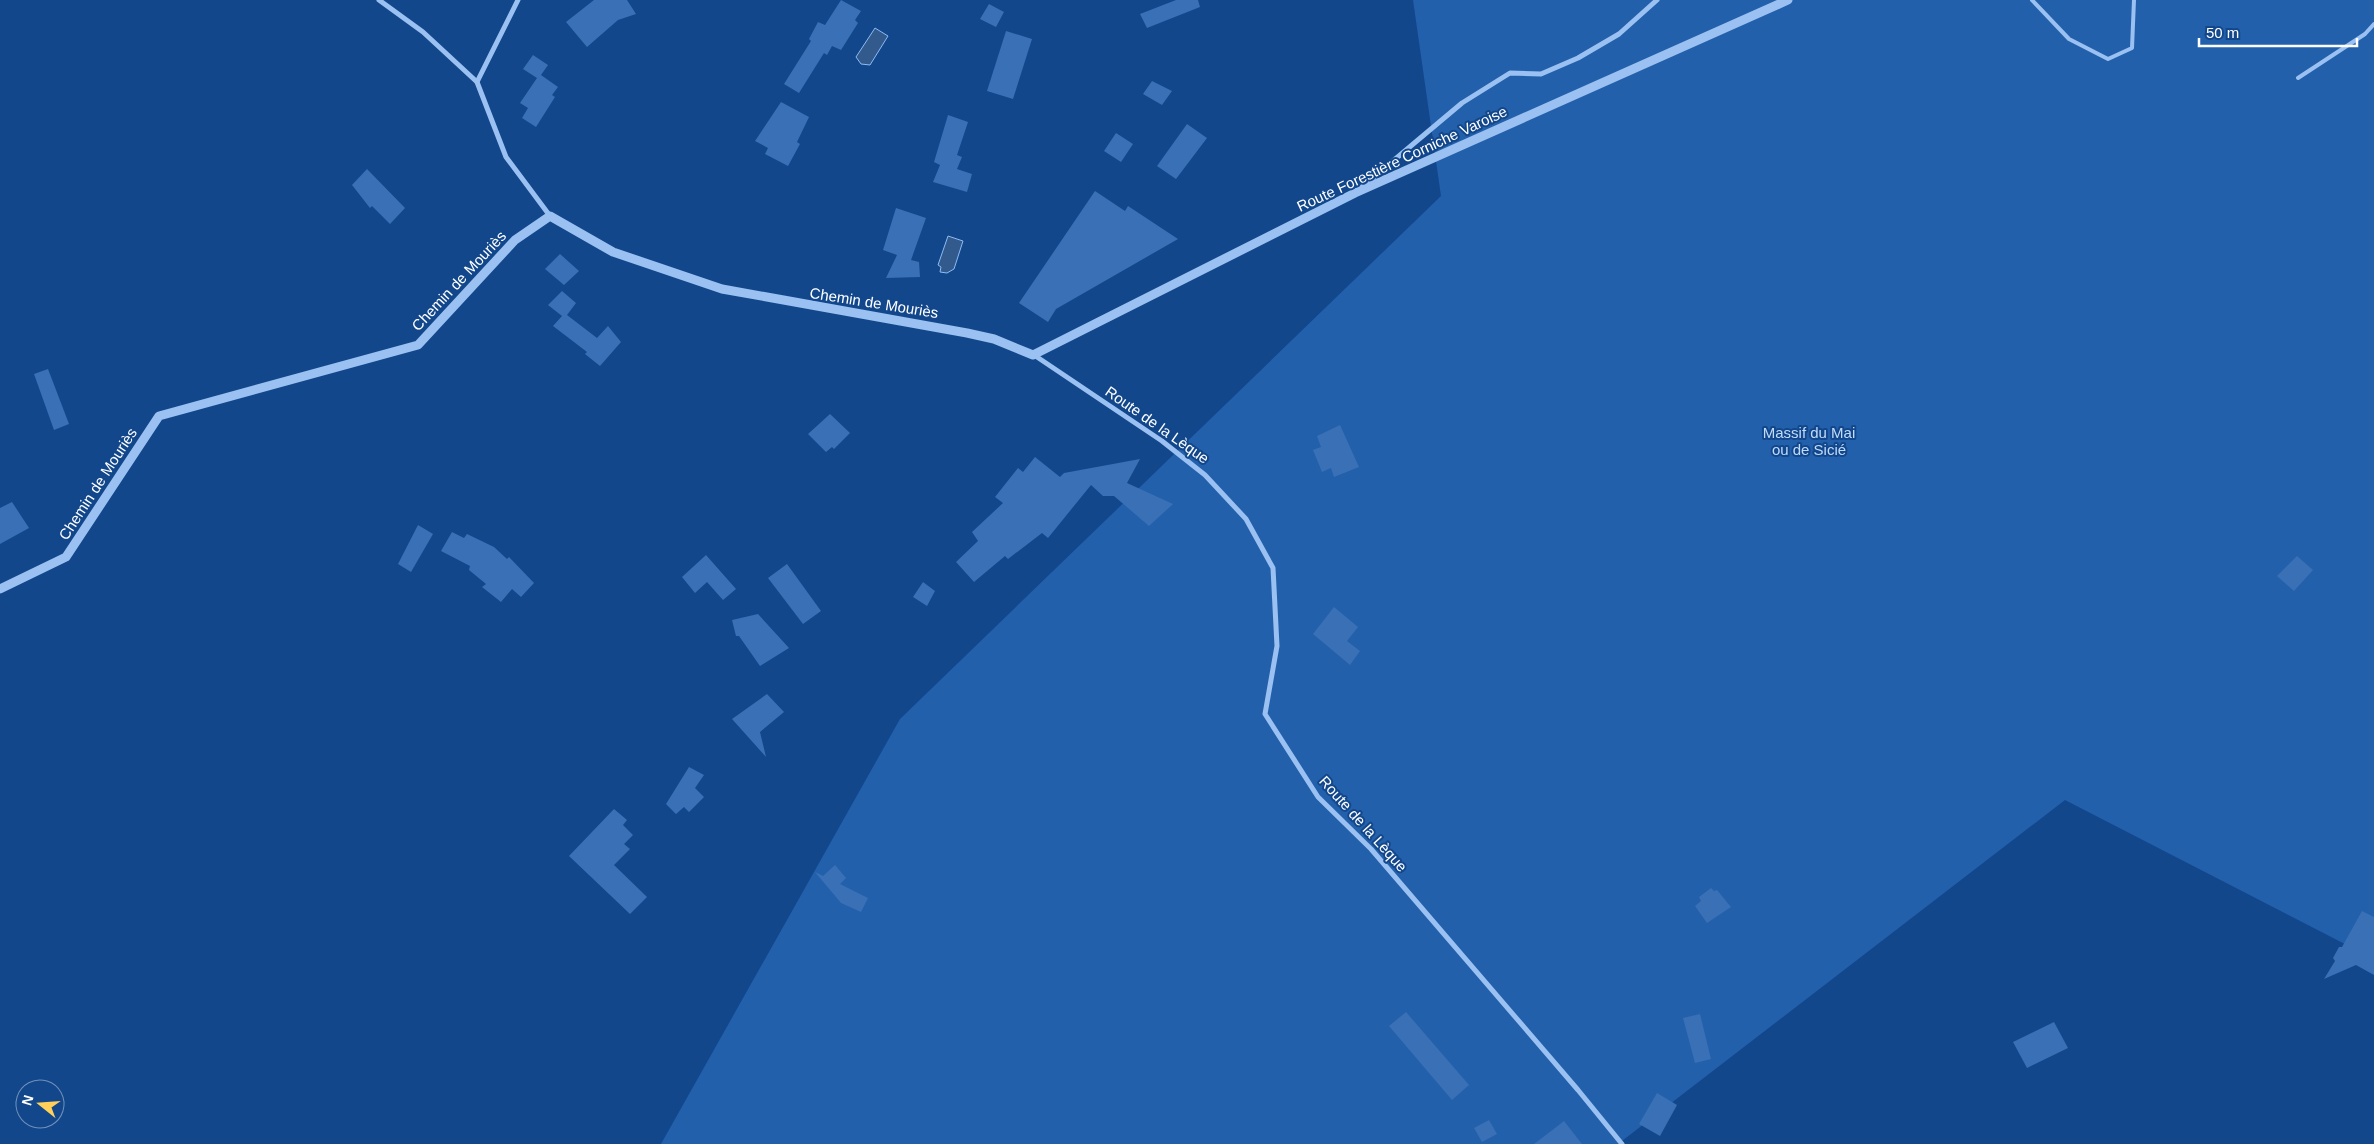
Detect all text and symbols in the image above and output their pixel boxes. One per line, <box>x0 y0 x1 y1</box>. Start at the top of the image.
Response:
scale bar <box>2199 15 2356 47</box>
text: 50 m <box>2206 24 2239 41</box>
street label: Route Forestière Corniche Varoise <box>1294 102 1510 215</box>
street label: Chemin de Mouriès <box>408 227 509 334</box>
street label: Chemin de Mouriès <box>809 284 940 321</box>
street label: Route de la Lèque <box>1102 382 1212 467</box>
park label: Massif du Mai ou de Sicié <box>1763 424 1855 458</box>
street label: Chemin de Mouriès <box>55 425 140 543</box>
street label: Route de la Lèque <box>1316 772 1411 875</box>
north arrow <box>15 1079 65 1129</box>
text: N <box>18 1093 37 1107</box>

